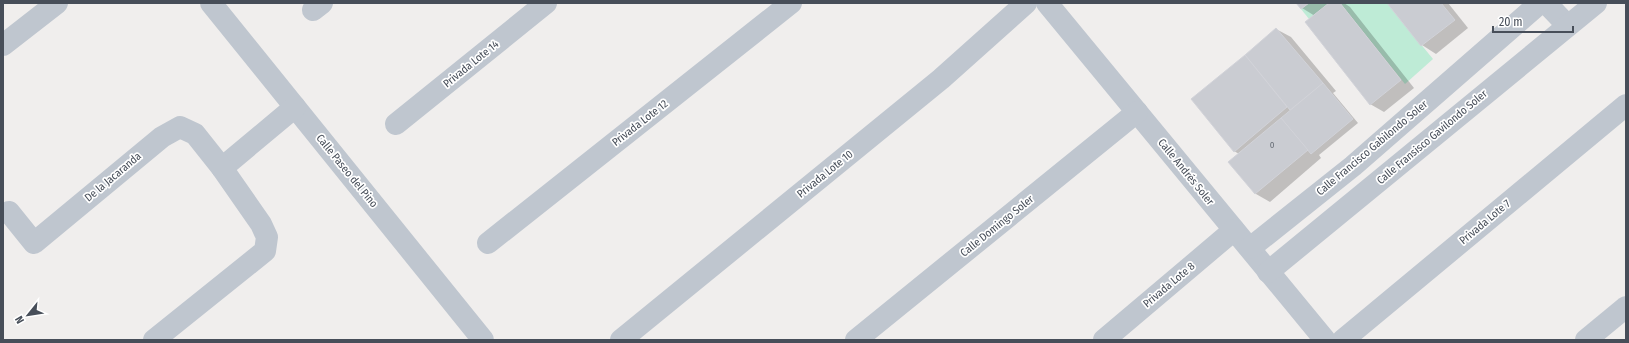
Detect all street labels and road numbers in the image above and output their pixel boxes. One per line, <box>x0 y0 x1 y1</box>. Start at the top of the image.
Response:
street label: Privada Lote 14 <box>441 37 502 90</box>
street label: Calle Fransisco Gavilondo Soler <box>1374 87 1490 187</box>
street label: Privada Lote 12 <box>610 97 671 149</box>
street label: Calle Francisco Gabilondo Soler <box>1314 98 1430 198</box>
street label: Calle Paseo del Pino <box>313 132 381 210</box>
street label: Calle Andrés Soler <box>1155 136 1217 208</box>
street label: Privada Lote 10 <box>794 147 856 200</box>
street label: De la Jacaranda <box>82 150 144 204</box>
street label: Calle Domingo Soler <box>958 192 1036 260</box>
street label: Privada Lote 7 <box>1457 197 1514 247</box>
street label: Privada Lote 8 <box>1140 259 1198 310</box>

